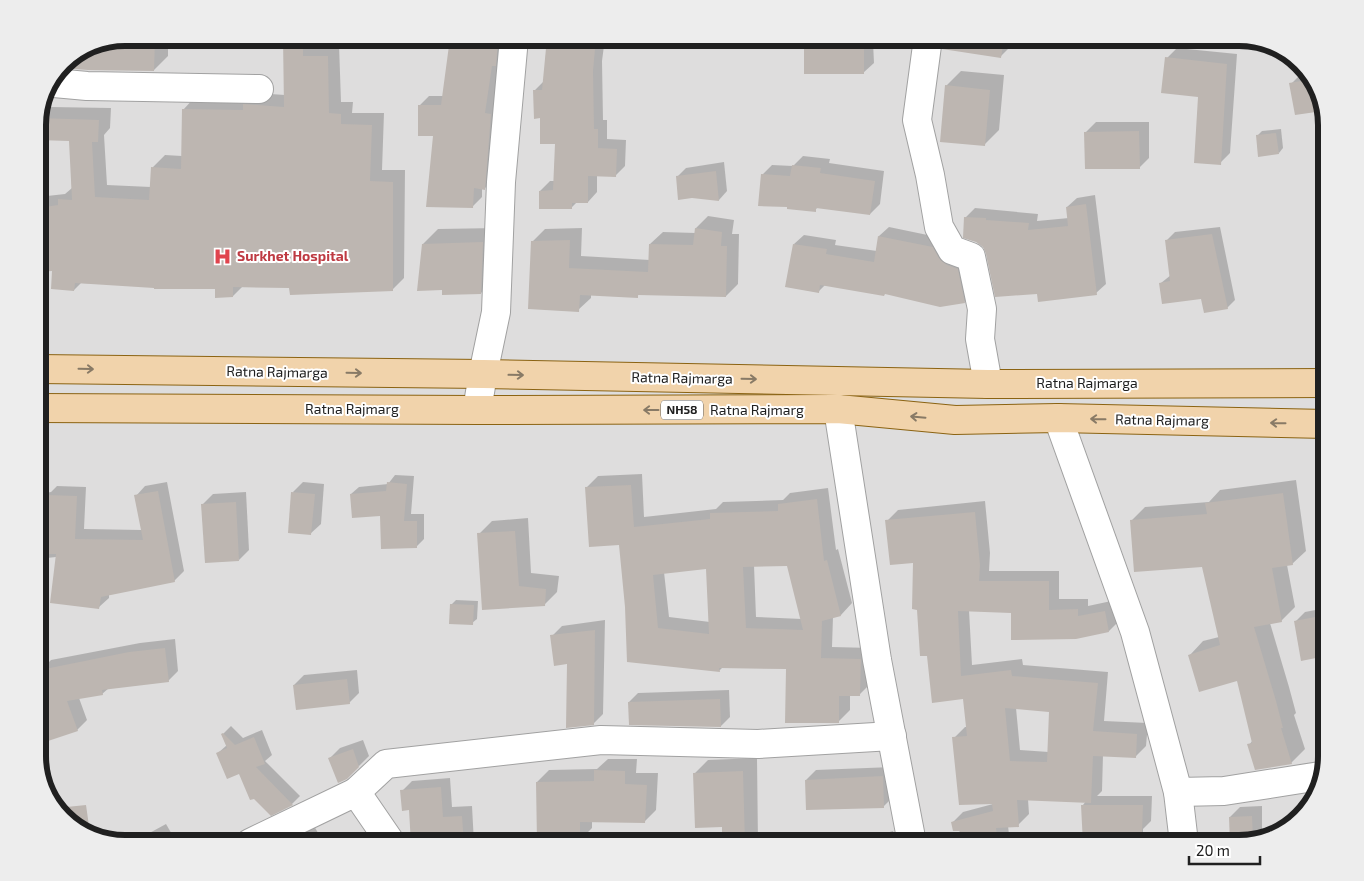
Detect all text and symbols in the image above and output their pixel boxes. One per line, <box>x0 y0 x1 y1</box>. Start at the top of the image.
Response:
hospital icon: Surkhet Hospital <box>213 246 233 266</box>
place label: Surkhet Hospital <box>237 247 349 264</box>
street label: Ratna Rajmarga <box>226 362 328 381</box>
one-way arrow <box>78 364 94 374</box>
one-way arrow <box>346 368 362 377</box>
street label: Ratna Rajmarga <box>631 368 733 387</box>
one-way arrow <box>508 370 524 380</box>
one-way arrow <box>740 374 757 384</box>
street label: Ratna Rajmarga <box>1036 374 1138 391</box>
street label: Ratna Rajmarg <box>305 400 399 417</box>
road number: NH58 <box>661 400 703 420</box>
street label: Ratna Rajmarg <box>710 401 804 418</box>
one-way arrow <box>643 405 660 415</box>
street label: Ratna Rajmarg <box>1115 410 1209 429</box>
one-way arrow <box>910 412 926 422</box>
one-way arrow <box>1090 414 1106 424</box>
one-way arrow <box>1270 418 1286 427</box>
scale bar <box>1189 834 1260 866</box>
text: 20 m <box>1196 841 1230 859</box>

